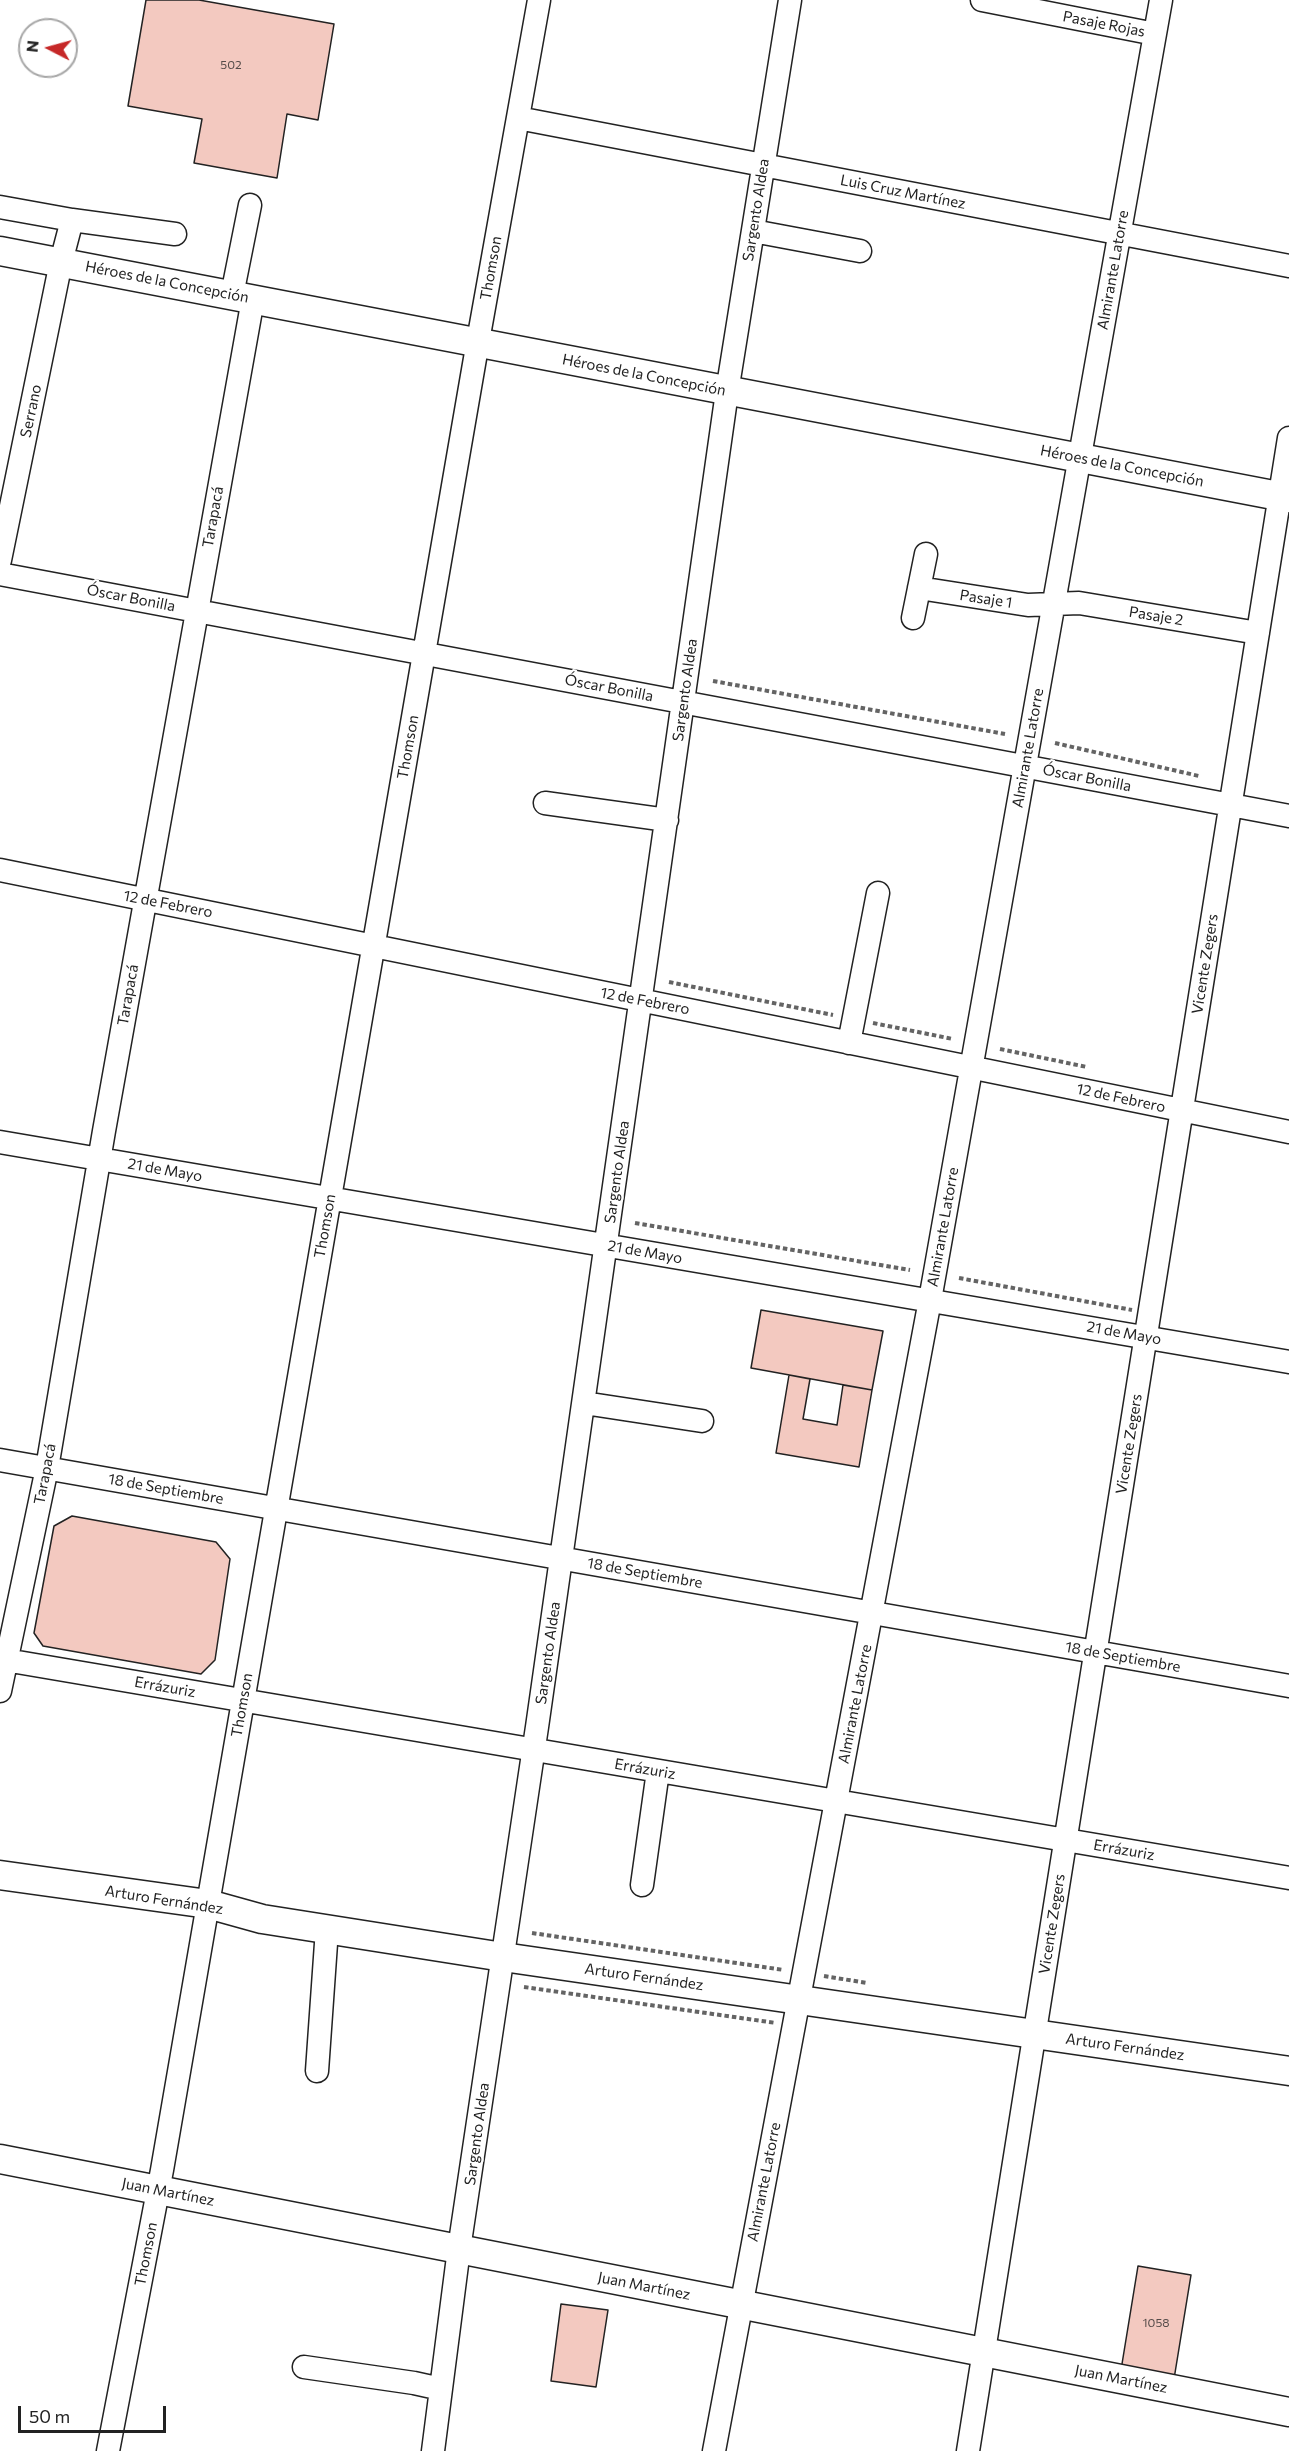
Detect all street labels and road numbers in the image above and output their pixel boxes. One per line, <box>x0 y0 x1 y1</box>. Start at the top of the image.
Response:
street label: Pasaje Rojas <box>1061 7 1147 41</box>
street label: Sargento Aldea <box>739 157 773 263</box>
street label: Luis Cruz Martínez <box>839 171 967 213</box>
street label: Almirante Latorre <box>1094 209 1132 331</box>
street label: Thomson <box>477 235 505 301</box>
street label: Héroes de la Concepción <box>84 257 250 307</box>
street label: Héroes de la Concepción <box>561 350 727 400</box>
street label: Serrano <box>17 383 45 439</box>
street label: Héroes de la Concepción <box>1039 441 1205 491</box>
street label: Tarapacá <box>199 485 227 549</box>
street label: Óscar Bonilla <box>85 581 177 615</box>
street label: Pasaje 1 <box>958 586 1014 612</box>
street label: Pasaje 2 <box>1128 603 1184 629</box>
street label: Sargento Aldea <box>669 637 701 743</box>
street label: Óscar Bonilla <box>563 671 655 705</box>
street label: Almirante Latorre <box>1009 687 1047 809</box>
street label: Thomson <box>394 714 422 780</box>
street label: Óscar Bonilla <box>1041 761 1133 795</box>
street label: 12 de Febrero <box>122 887 214 921</box>
street label: Vicente Zegers <box>1188 913 1222 1015</box>
street label: Tarapacá <box>114 963 142 1027</box>
street label: 12 de Febrero <box>599 984 691 1018</box>
street label: 12 de Febrero <box>1075 1080 1167 1116</box>
street label: Sargento Aldea <box>601 1119 633 1225</box>
street label: 21 de Mayo <box>126 1155 204 1185</box>
street label: Almirante Latorre <box>924 1166 962 1288</box>
street label: Thomson <box>311 1193 339 1259</box>
street label: 21 de Mayo <box>606 1237 684 1267</box>
street label: 21 de Mayo <box>1085 1318 1163 1348</box>
street label: Vicente Zegers <box>1112 1393 1146 1495</box>
street label: Tarapacá <box>30 1442 60 1506</box>
street label: 18 de Septiembre <box>107 1470 225 1508</box>
street label: 18 de Septiembre <box>586 1554 704 1592</box>
street label: Sargento Aldea <box>532 1600 564 1706</box>
street label: 18 de Septiembre <box>1064 1638 1182 1676</box>
street label: Almirante Latorre <box>835 1643 875 1765</box>
street label: Thomson <box>228 1672 256 1738</box>
street label: Errázuriz <box>133 1673 197 1701</box>
street label: Errázuriz <box>613 1755 677 1783</box>
street label: Errázuriz <box>1092 1836 1156 1864</box>
street label: Vicente Zegers <box>1035 1873 1069 1975</box>
street label: Arturo Fernández <box>104 1882 224 1918</box>
street label: Arturo Fernández <box>584 1960 704 1994</box>
street label: Arturo Fernández <box>1065 2030 1185 2064</box>
street label: Sargento Aldea <box>461 2081 493 2187</box>
street label: Almirante Latorre <box>744 2121 784 2243</box>
street label: Juan Martínez <box>120 2174 216 2210</box>
street label: Thomson <box>131 2221 161 2287</box>
street label: Juan Martínez <box>596 2268 692 2304</box>
street label: Juan Martínez <box>1073 2361 1169 2397</box>

